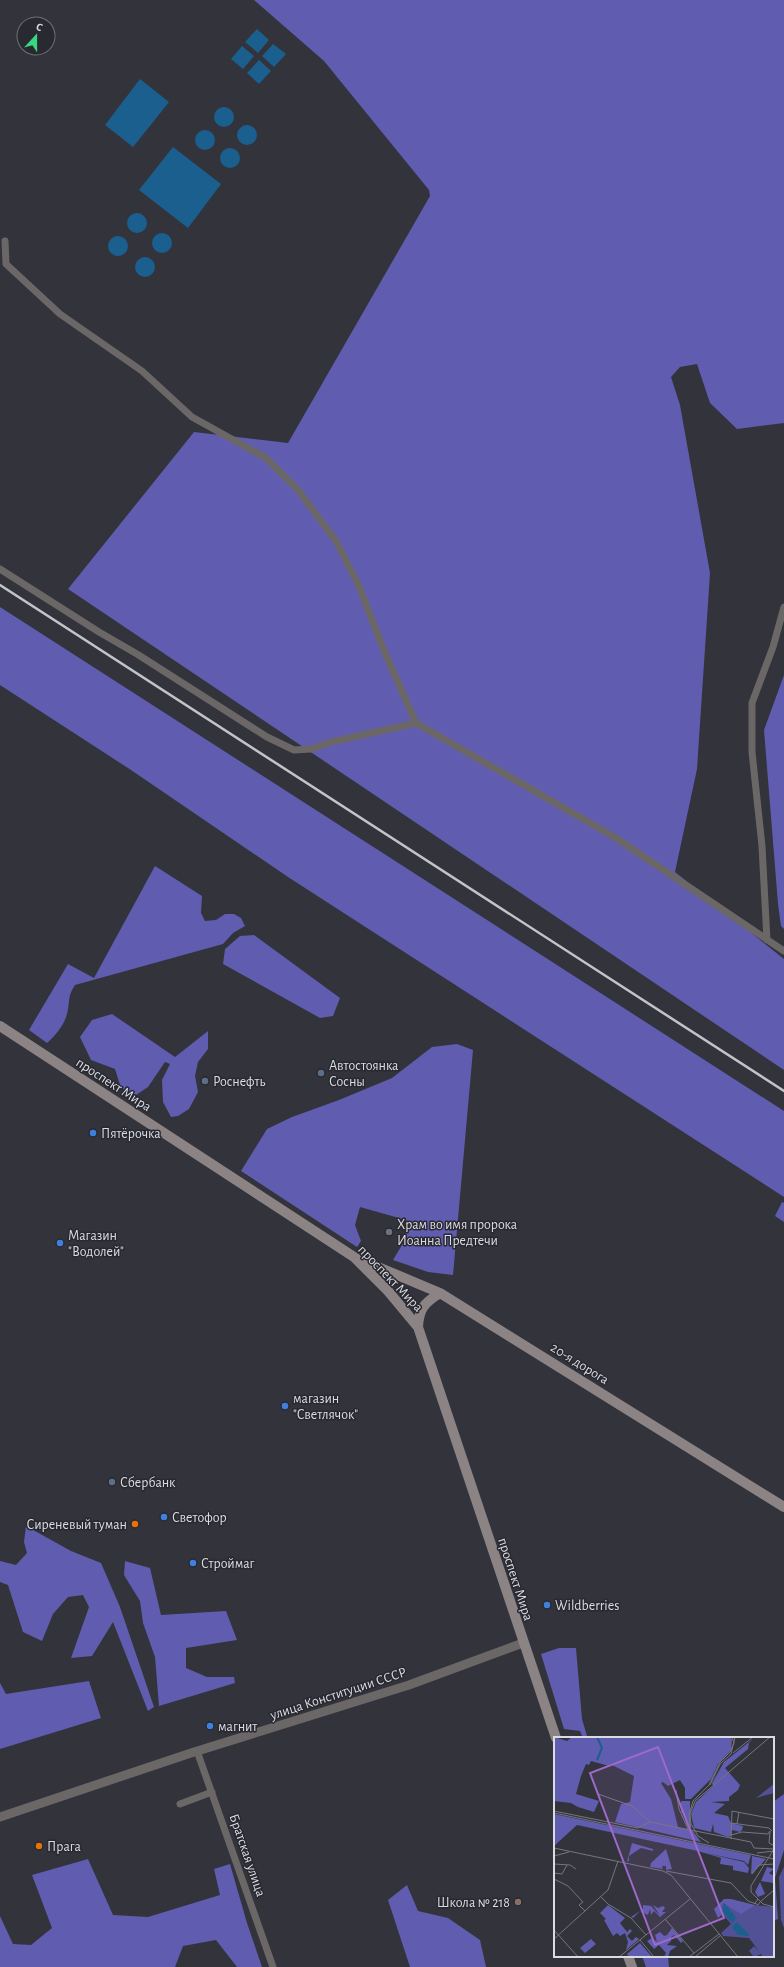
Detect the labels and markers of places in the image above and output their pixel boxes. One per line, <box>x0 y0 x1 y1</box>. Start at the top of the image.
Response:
place label: Автостоянка Сосны <box>329 1059 399 1089</box>
marker: Автостоянка Сосны <box>316 1068 326 1078</box>
place label: Роснефть <box>213 1075 265 1089</box>
marker: Роснефть <box>200 1076 210 1086</box>
place label: Пятёрочка <box>101 1127 161 1141</box>
marker: Пятёрочка <box>88 1128 98 1138</box>
place label: Храм во имя пророка Иоанна Предтечи <box>397 1218 518 1248</box>
marker: Храм во имя пророка Иоанна Предтечи <box>384 1227 394 1237</box>
place label: Магазин "Водолей" <box>68 1229 124 1259</box>
marker: Магазин "Водолей" <box>55 1238 65 1248</box>
place label: магазин "Светлячок" <box>293 1392 358 1422</box>
marker: магазин "Светлячок" <box>280 1401 290 1411</box>
place label: Сбербанк <box>120 1476 176 1490</box>
marker: Сбербанк <box>107 1477 117 1487</box>
place label: Светофор <box>172 1511 227 1525</box>
marker: Светофор <box>159 1512 169 1522</box>
place label: Сиреневый туман <box>27 1518 127 1532</box>
marker: Сиреневый туман <box>130 1519 140 1529</box>
place label: Строймаг <box>201 1557 255 1571</box>
marker: Строймаг <box>188 1558 198 1568</box>
place label: Wildberries <box>555 1599 619 1613</box>
marker: Wildberries <box>542 1600 552 1610</box>
place label: магнит <box>218 1720 258 1734</box>
marker: магнит <box>205 1721 215 1731</box>
place label: Прага <box>47 1840 81 1854</box>
marker: Прага <box>34 1841 44 1851</box>
place label: Школа № 218 <box>437 1896 510 1910</box>
marker: Школа № 218 <box>513 1897 523 1907</box>

